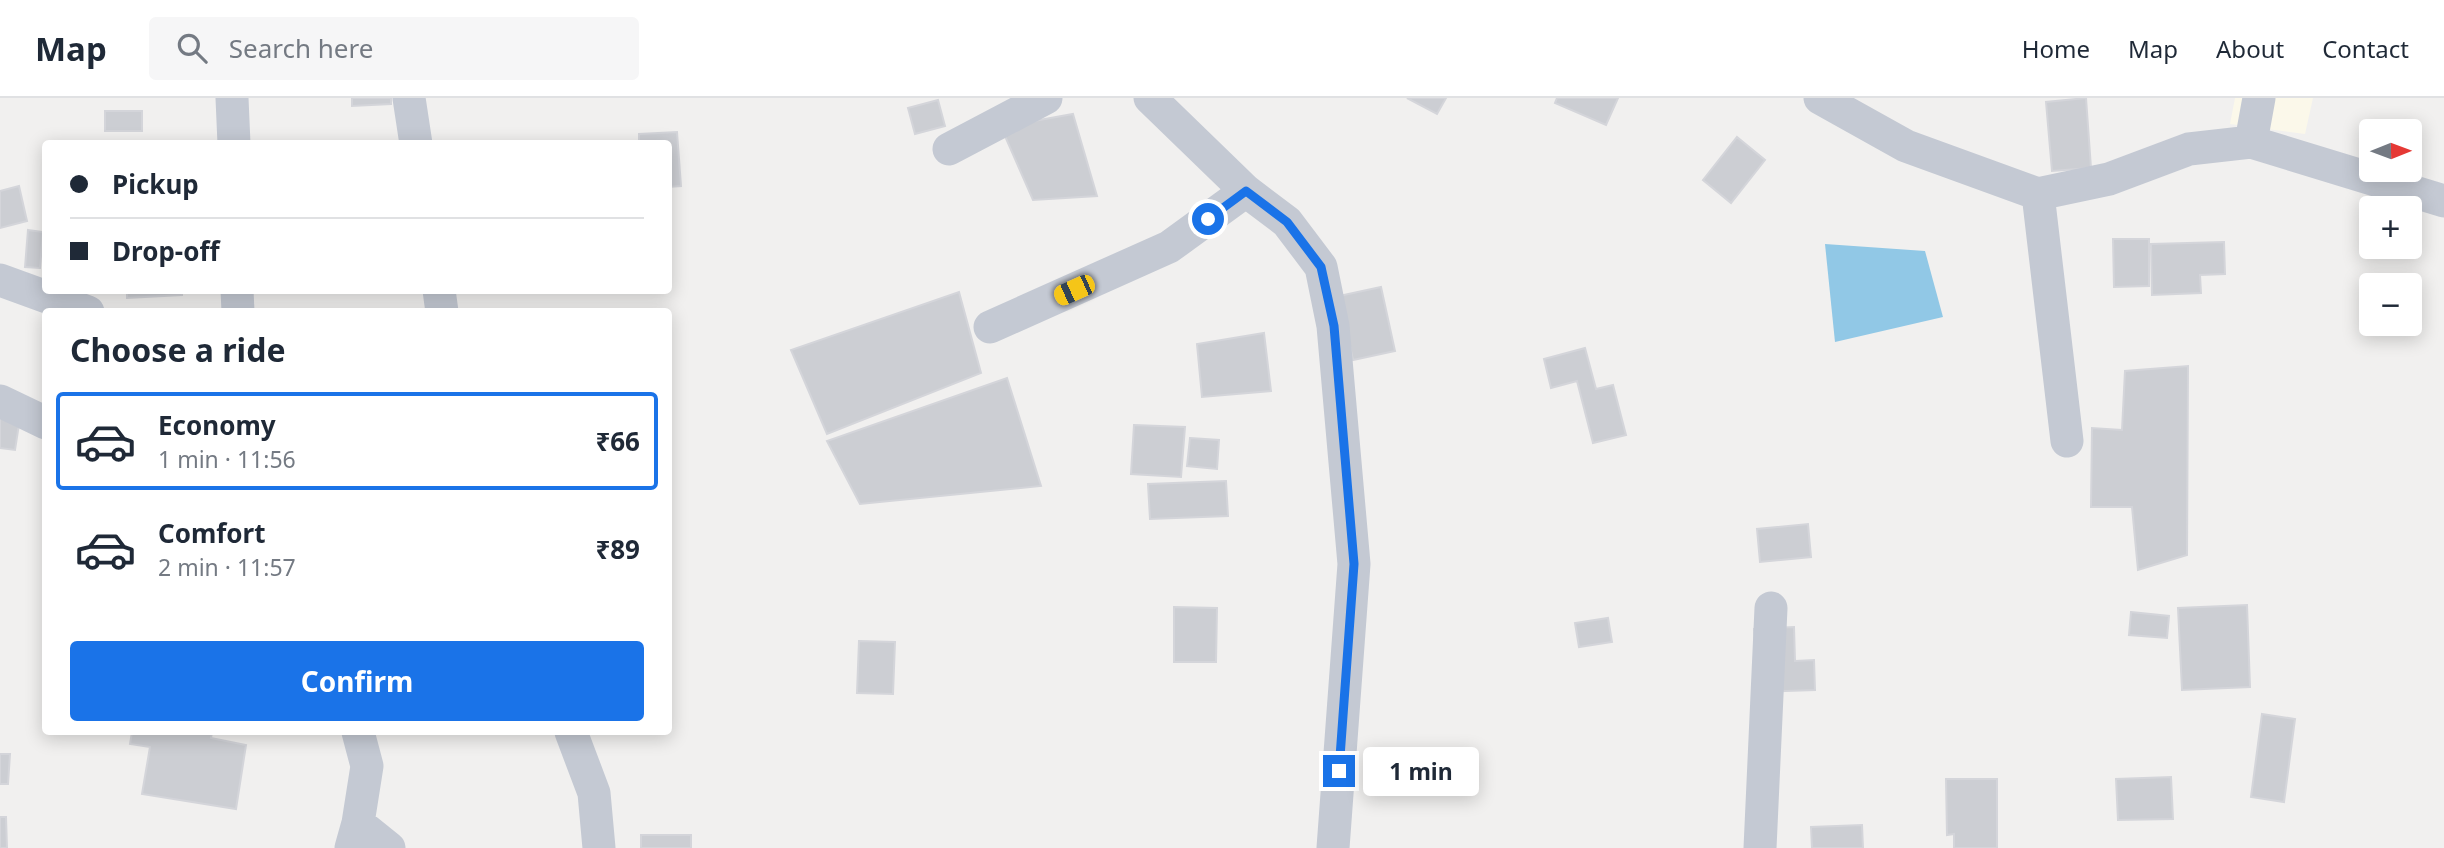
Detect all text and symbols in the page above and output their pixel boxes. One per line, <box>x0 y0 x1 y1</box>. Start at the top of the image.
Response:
search box <box>149 17 639 80</box>
text: Map <box>35 26 107 71</box>
icon: search <box>173 29 211 67</box>
text: Search here <box>229 30 373 66</box>
text: Home <box>2022 32 2090 65</box>
text: Map <box>2128 32 2178 65</box>
text: About <box>2216 32 2284 65</box>
text: Contact <box>2322 32 2409 65</box>
north arrow <box>2359 119 2422 182</box>
map controls <box>2359 119 2422 336</box>
text: Pickup <box>112 166 199 202</box>
button: + <box>2359 196 2422 259</box>
route start <box>1192 203 1224 235</box>
text: Drop-off <box>112 233 219 269</box>
car <box>1051 272 1098 308</box>
button: − <box>2359 273 2422 336</box>
text: Choose a ride <box>70 328 286 371</box>
text: Economy <box>158 407 276 443</box>
icon: car <box>74 410 137 473</box>
text: ₹66 <box>595 423 640 459</box>
text: 1 min · 11:56 <box>158 443 296 475</box>
text: Comfort <box>158 515 266 551</box>
icon: car <box>74 518 137 581</box>
text: ₹89 <box>595 531 640 567</box>
text: 2 min · 11:57 <box>158 551 296 583</box>
button: Confirm <box>70 641 644 721</box>
callout: 1 min <box>1364 746 1479 796</box>
route end <box>1323 755 1355 787</box>
text: 1 min <box>1389 755 1453 787</box>

